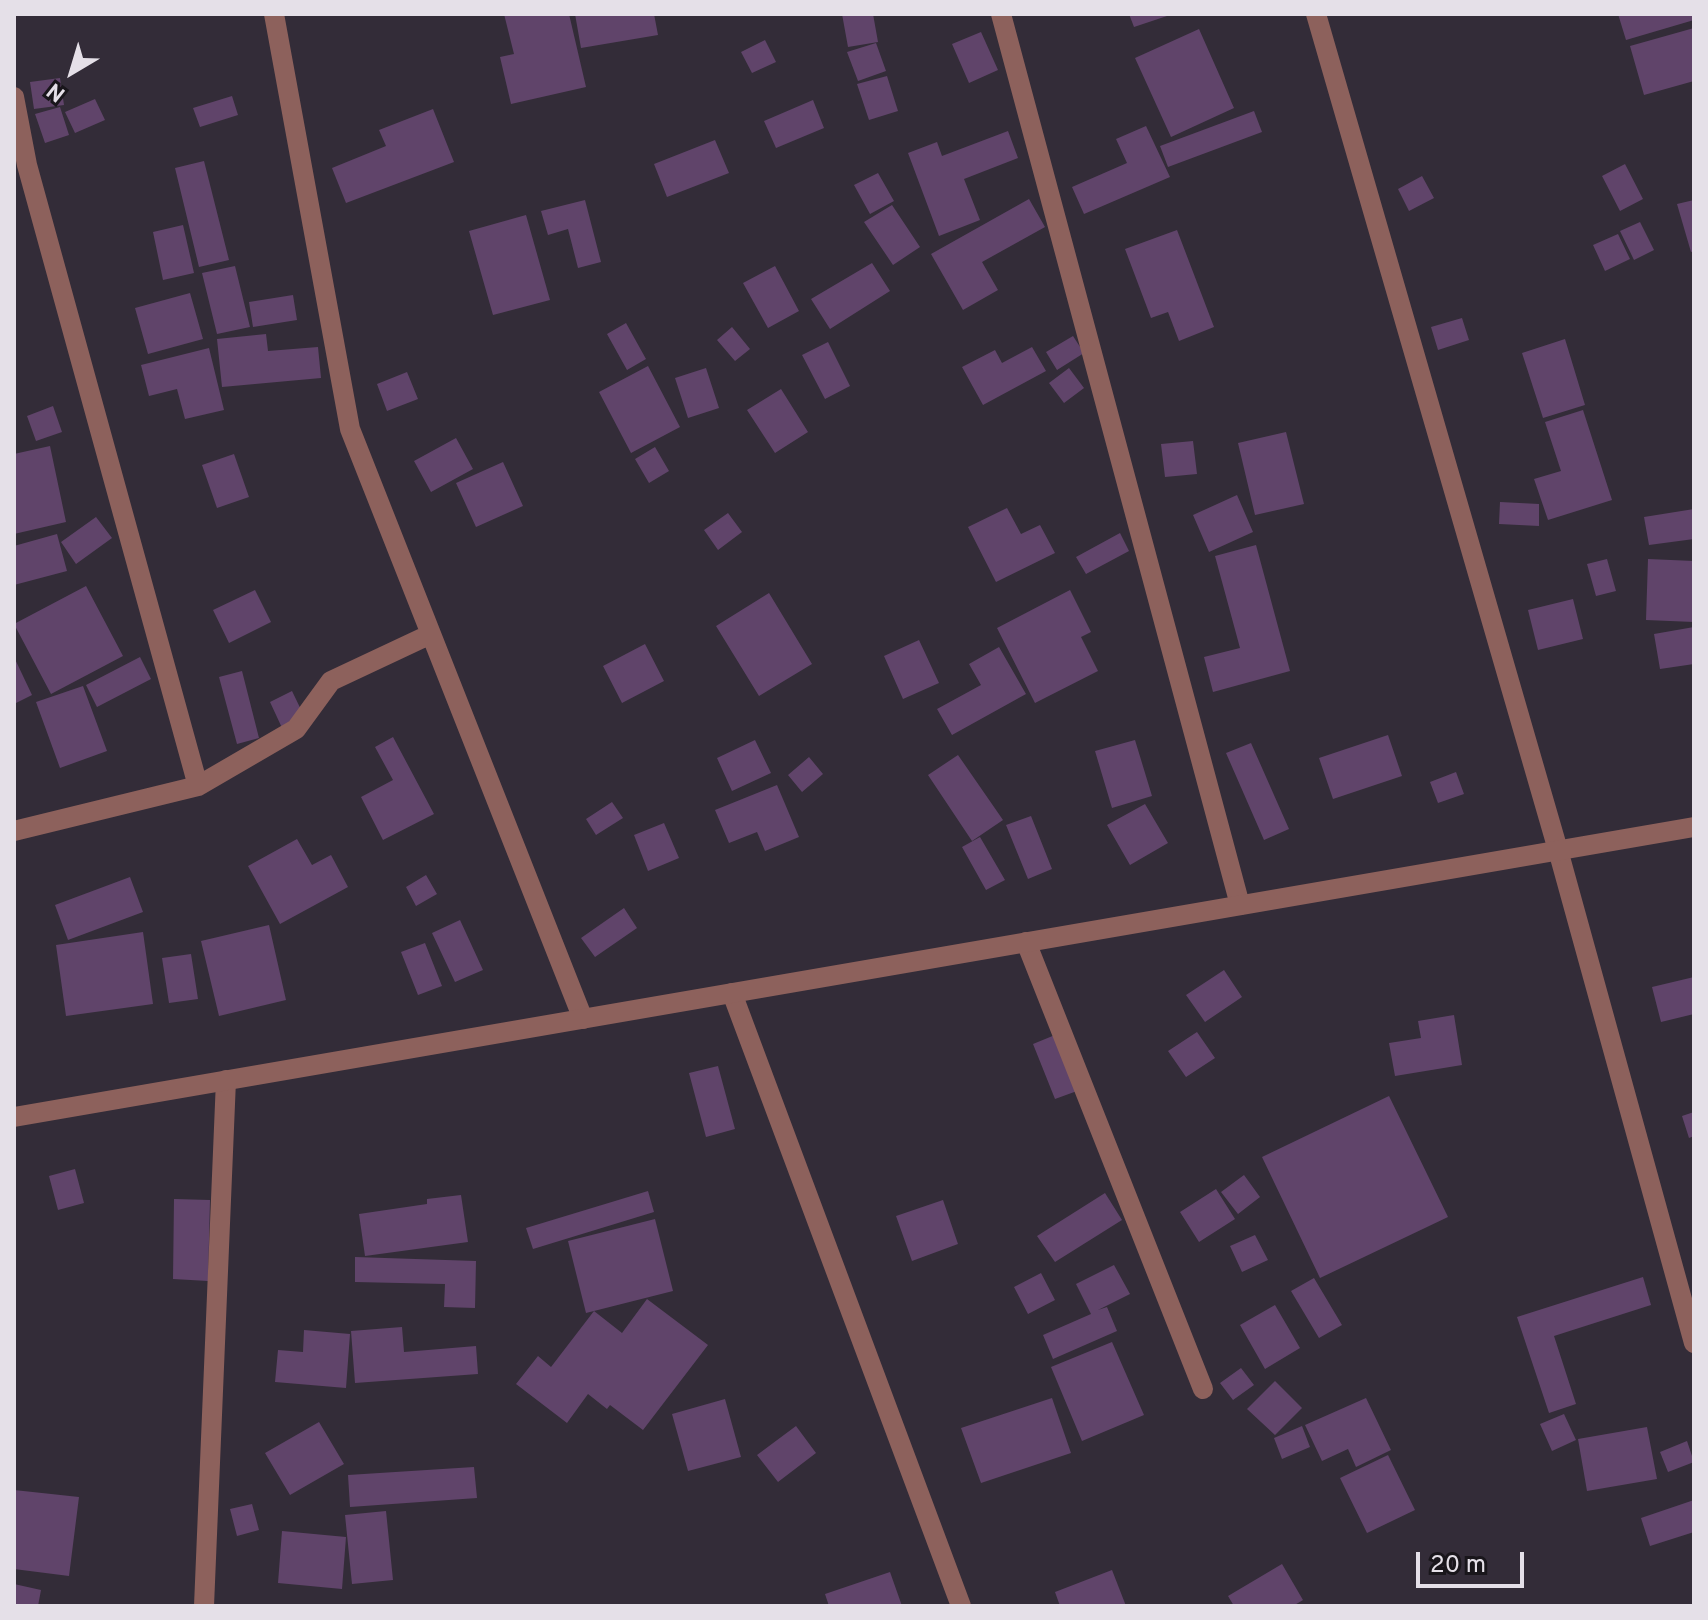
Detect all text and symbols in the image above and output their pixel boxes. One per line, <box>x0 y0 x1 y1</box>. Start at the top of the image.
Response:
north arrow <box>32 32 112 112</box>
text: N <box>42 76 71 107</box>
scale bar <box>1420 1536 1528 1586</box>
text: 20 m <box>1430 1551 1486 1581</box>

